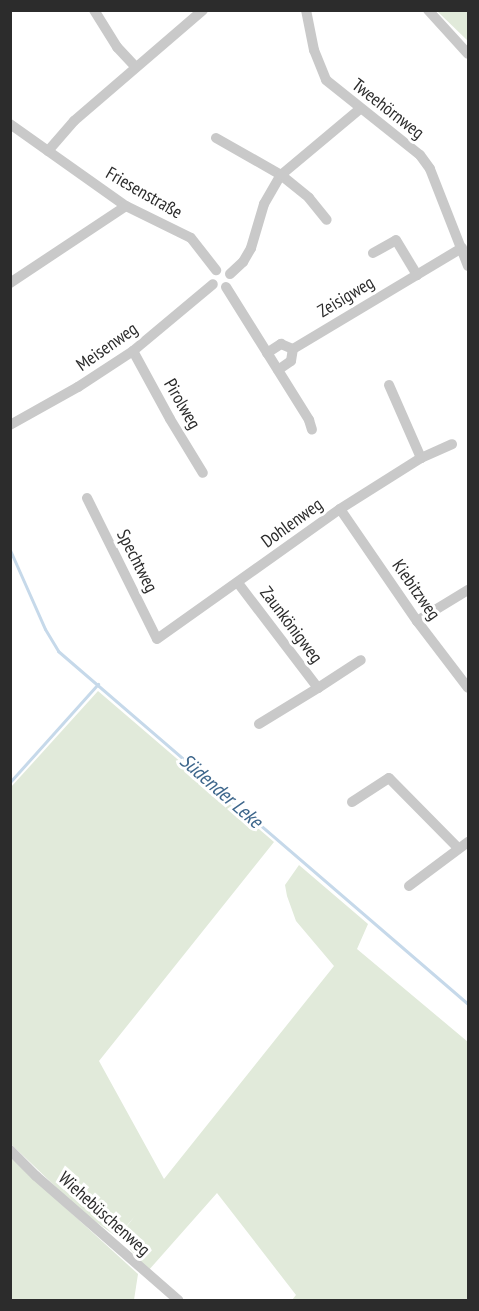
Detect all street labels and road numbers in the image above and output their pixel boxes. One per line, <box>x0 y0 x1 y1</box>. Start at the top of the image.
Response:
street label: Tweehörnweg <box>348 74 428 144</box>
street label: Friesenstraße <box>102 163 186 223</box>
street label: Zeisigweg <box>314 272 378 322</box>
street label: Meisenweg <box>72 318 142 376</box>
street label: Pirolweg <box>159 375 205 433</box>
street label: Dohlenweg <box>257 494 327 552</box>
street label: Spechtweg <box>112 526 162 596</box>
street label: Kiebitzweg <box>387 556 445 624</box>
street label: Zaunkönigweg <box>255 582 327 668</box>
street label: Wiehebüschenweg <box>54 1167 154 1261</box>

